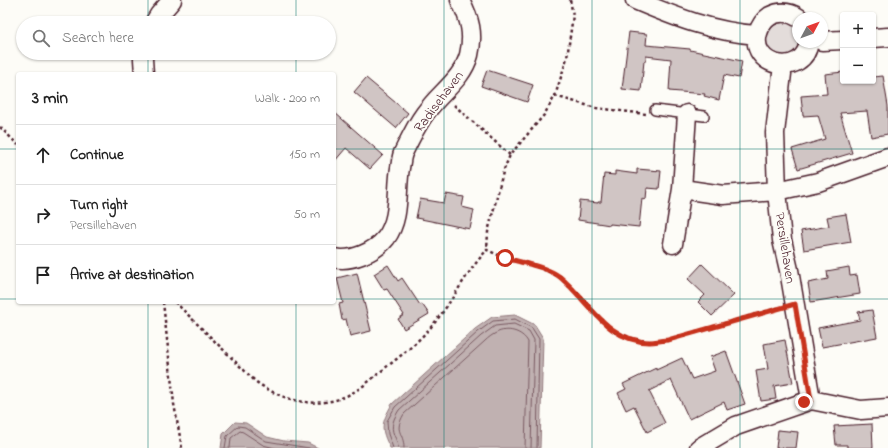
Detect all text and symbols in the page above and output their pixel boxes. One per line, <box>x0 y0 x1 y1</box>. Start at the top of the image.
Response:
north arrow <box>792 12 828 48</box>
map controls <box>840 12 876 84</box>
button: + <box>840 12 876 48</box>
search box <box>16 16 336 60</box>
icon: search <box>30 27 52 49</box>
text: Search here <box>62 27 134 49</box>
button: − <box>840 48 876 84</box>
street label: Radisehaven <box>409 67 469 137</box>
text: 3 min <box>32 86 68 111</box>
text: Walk · 200 m <box>255 89 320 108</box>
icon: ahead <box>32 144 54 166</box>
text: Continue <box>70 144 124 166</box>
text: 150 m <box>289 145 320 164</box>
text: Turn right <box>70 194 128 216</box>
icon: right <box>32 204 54 226</box>
text: 50 m <box>294 205 320 224</box>
street label: Persillehaven <box>769 211 801 285</box>
text: Persillehaven <box>70 216 137 235</box>
route start <box>496 249 514 267</box>
icon: arrive <box>32 264 54 286</box>
text: Arrive at destination <box>70 264 194 286</box>
route end <box>795 393 813 411</box>

